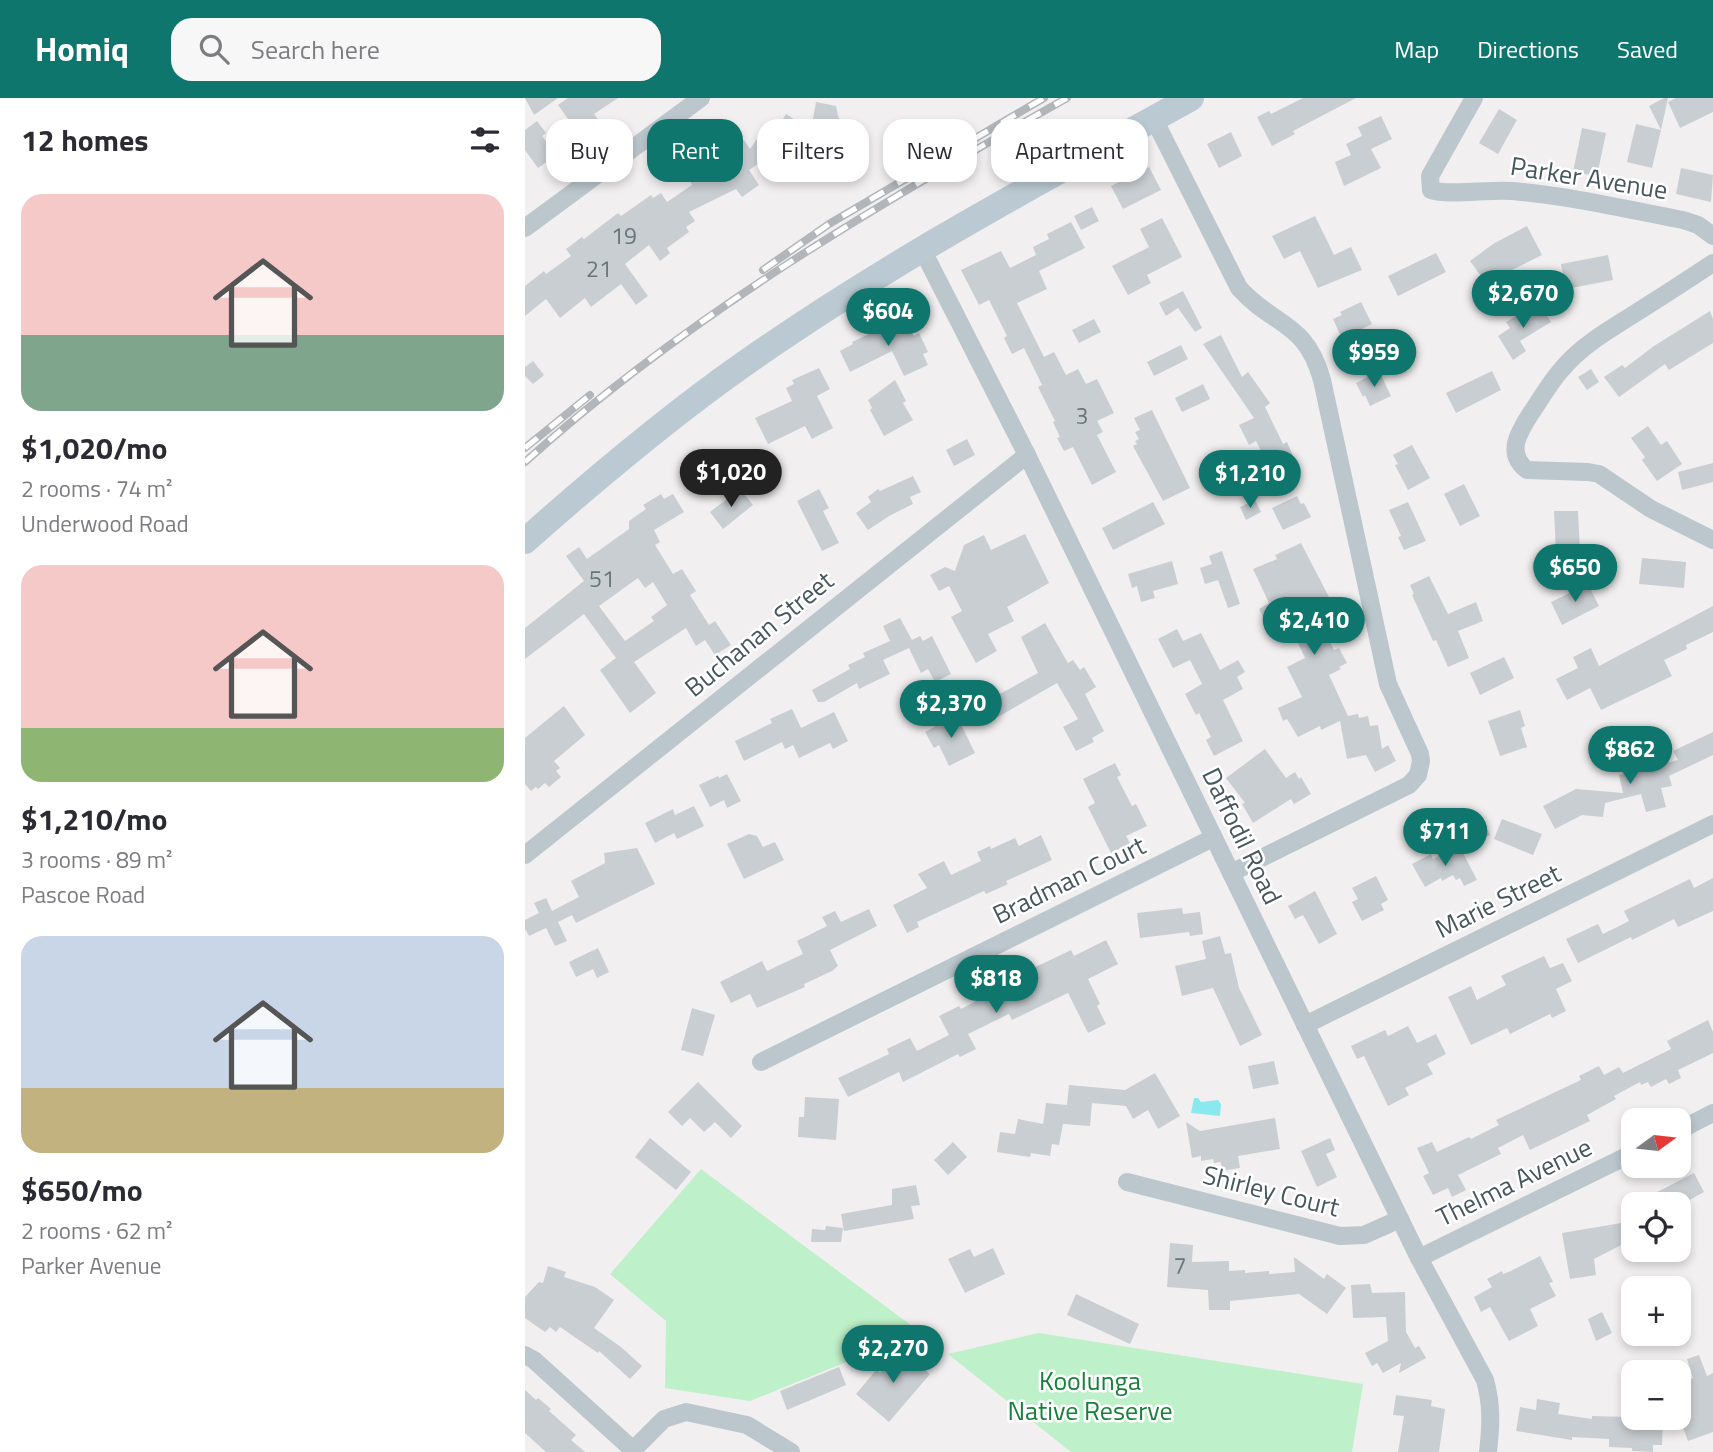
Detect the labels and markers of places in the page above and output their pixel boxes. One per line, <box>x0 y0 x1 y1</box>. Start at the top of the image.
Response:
pin: $2,670 <box>1466 271 1580 330</box>
pin: $604 <box>847 288 929 348</box>
pin: $959 <box>1333 330 1415 389</box>
pin: $1,020 <box>674 450 788 509</box>
pin: $1,210 <box>1193 450 1307 510</box>
pin: $650 <box>1534 545 1616 604</box>
pin: $2,410 <box>1257 598 1371 657</box>
pin: $2,370 <box>894 680 1008 740</box>
pin: $862 <box>1589 726 1671 786</box>
pin: $711 <box>1404 808 1486 868</box>
pin: $818 <box>955 956 1037 1015</box>
pin: $2,270 <box>836 1326 950 1385</box>

